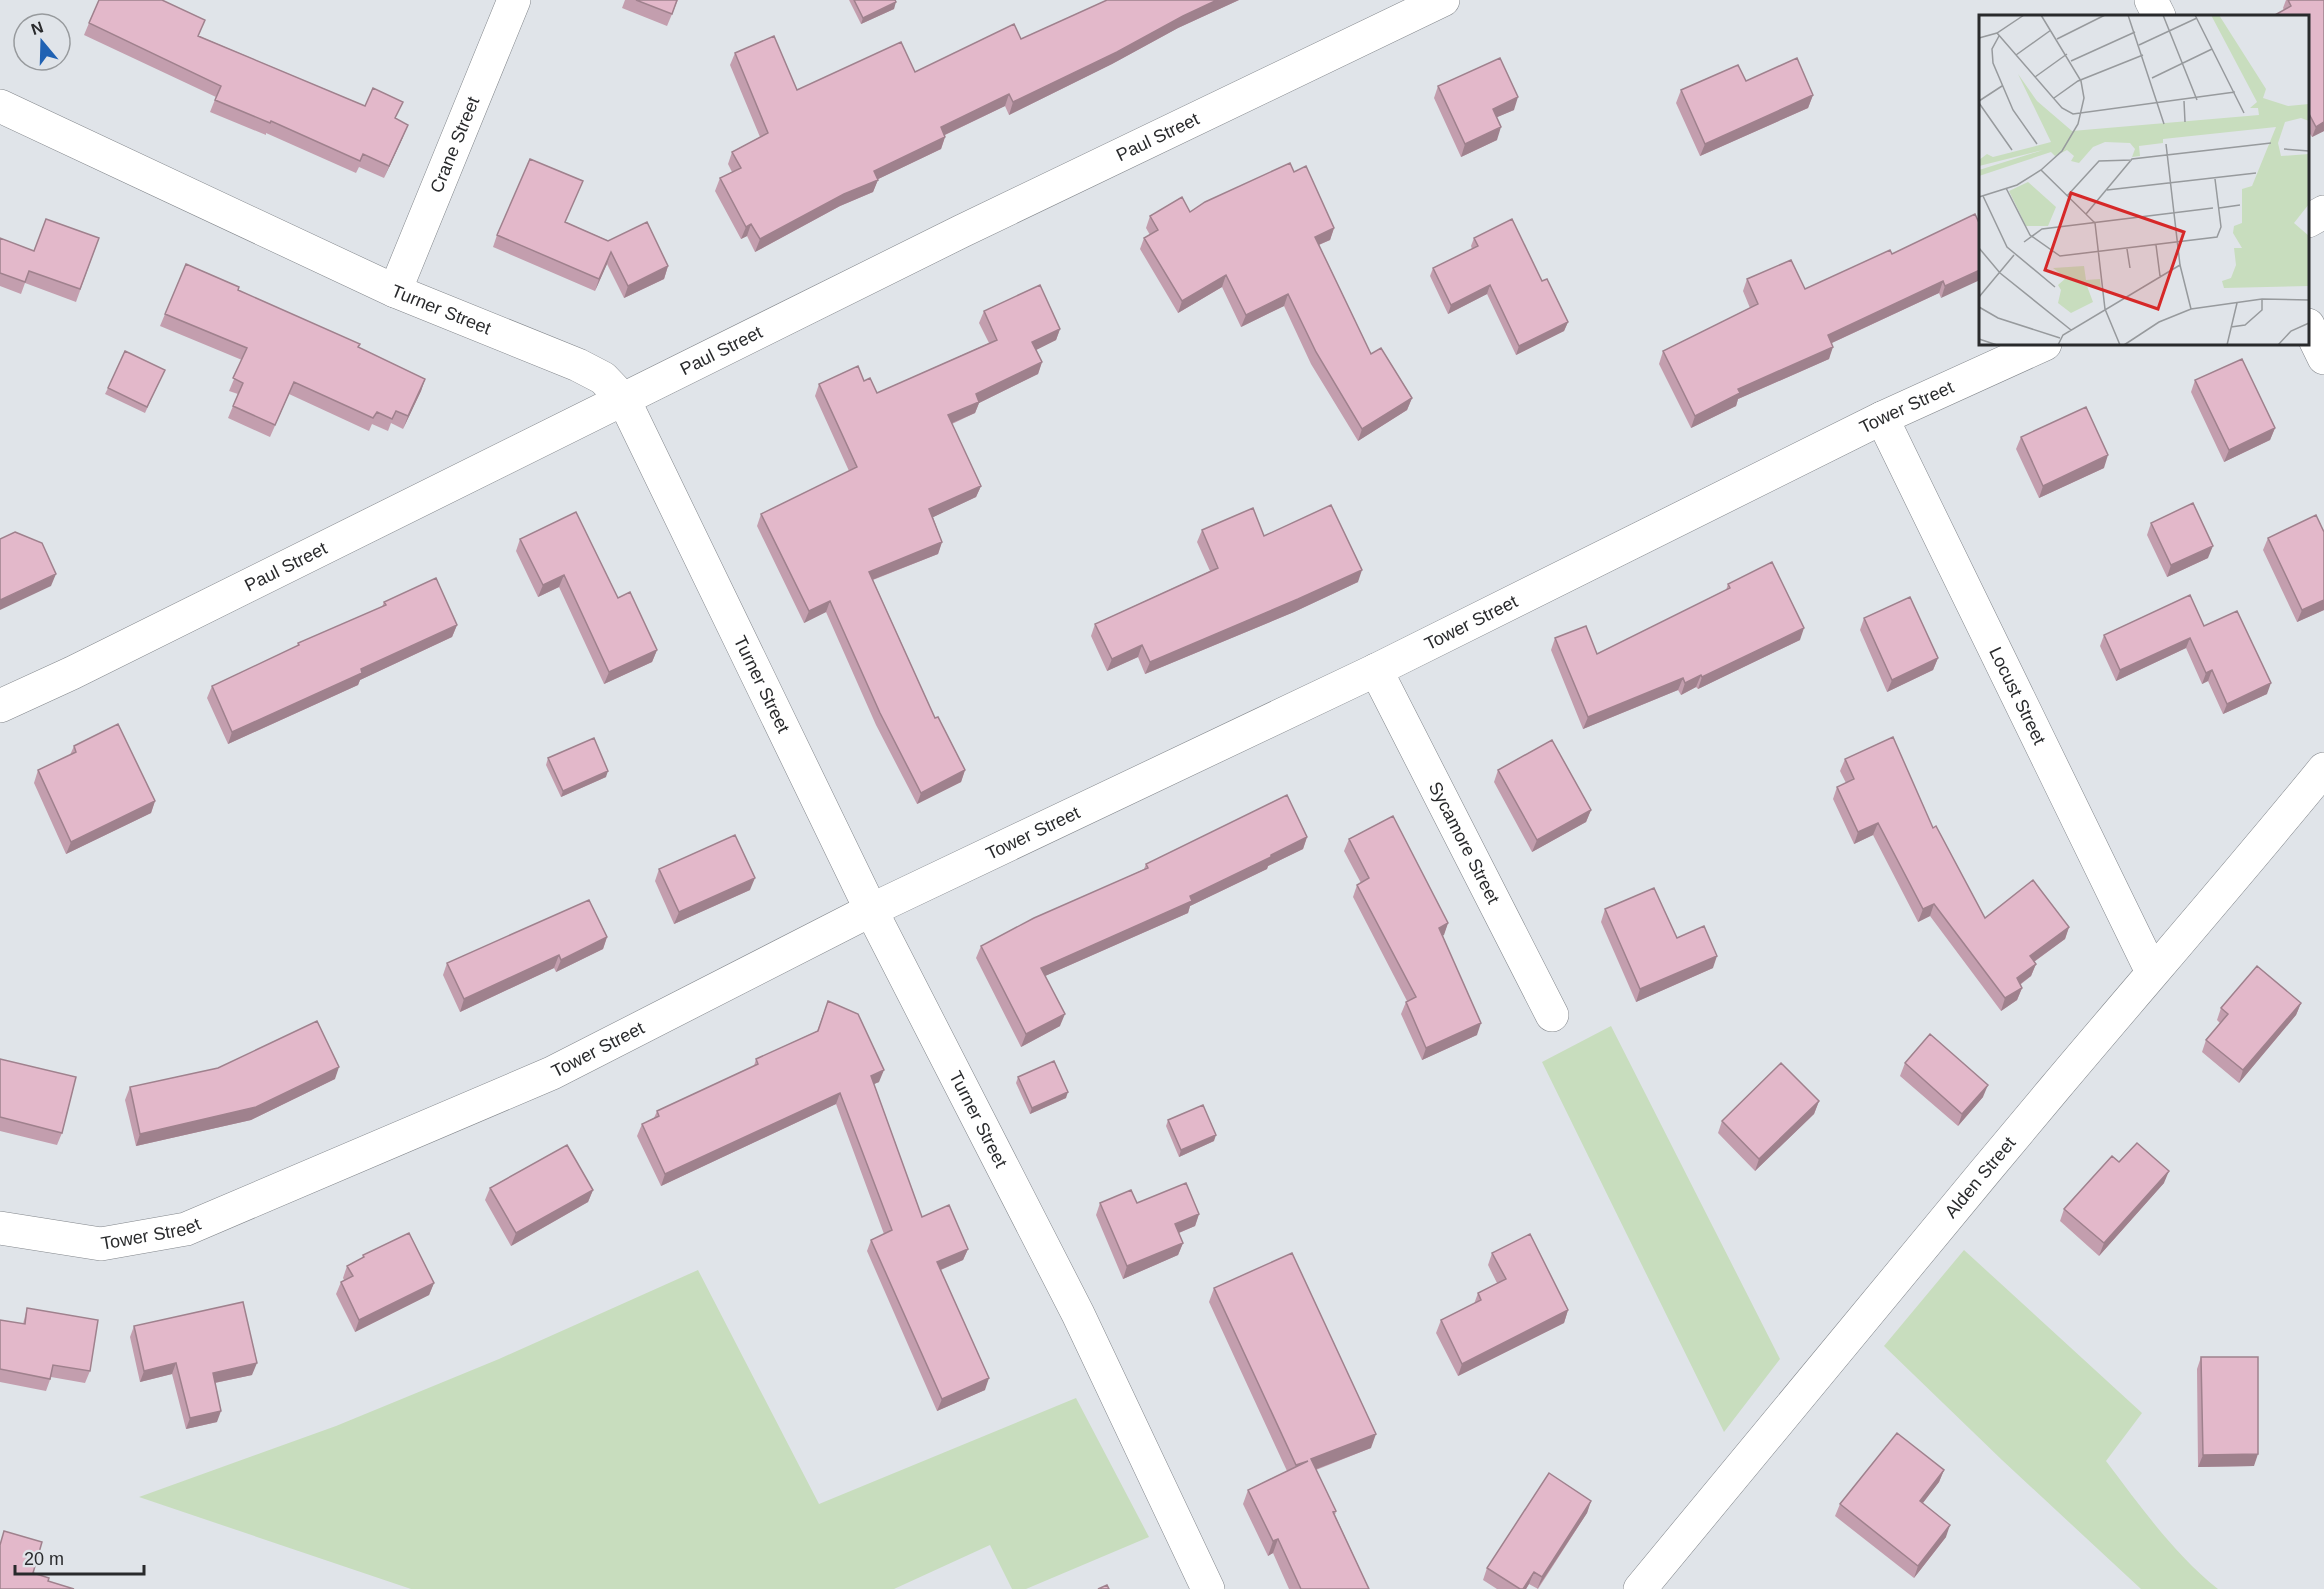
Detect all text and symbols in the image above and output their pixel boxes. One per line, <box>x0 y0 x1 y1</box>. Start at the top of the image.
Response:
north arrow <box>12 12 72 72</box>
inset map <box>1979 15 2309 345</box>
text: N <box>29 18 46 38</box>
street label: Crane Street <box>426 94 483 196</box>
street label: Paul Street <box>1113 109 1202 165</box>
street label: Turner Street <box>389 281 494 339</box>
street label: Paul Street <box>677 322 766 379</box>
street label: Tower Street <box>1856 377 1957 437</box>
street label: Paul Street <box>242 538 330 596</box>
street label: Tower Street <box>1421 591 1521 654</box>
street label: Turner Street <box>730 632 794 736</box>
street label: Locust Street <box>1985 644 2050 748</box>
street label: Sycamore Street <box>1425 779 1504 907</box>
street label: Tower Street <box>983 802 1083 864</box>
street label: Tower Street <box>548 1018 647 1081</box>
street label: Turner Street <box>945 1068 1011 1171</box>
street label: Alden Street <box>1941 1133 2020 1222</box>
street label: Tower Street <box>99 1214 204 1254</box>
scale bar <box>15 1538 144 1576</box>
text: 20 m <box>24 1549 64 1569</box>

